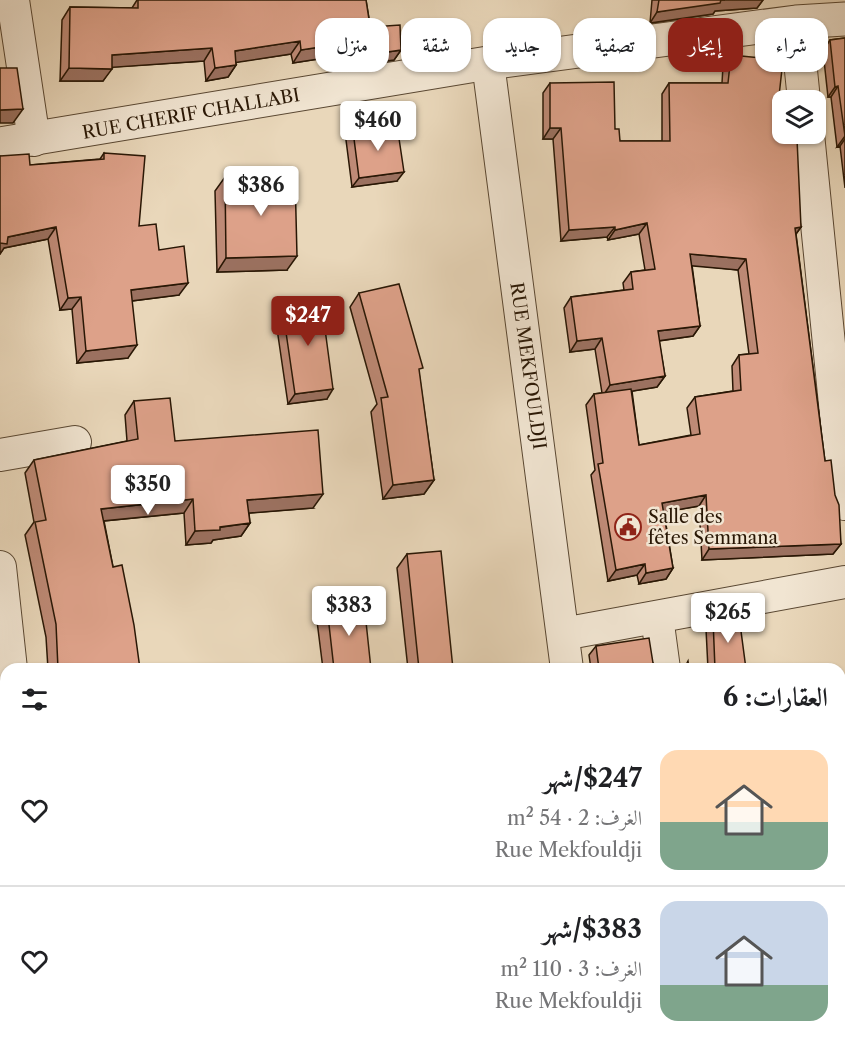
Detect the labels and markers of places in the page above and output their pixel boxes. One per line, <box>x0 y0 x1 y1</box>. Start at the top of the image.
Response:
pin: $460 <box>342 101 414 152</box>
pin: $386 <box>225 166 297 217</box>
pin: $247 <box>272 296 344 347</box>
pin: $350 <box>112 465 184 516</box>
place label: Salle des fêtes Semmana <box>648 506 779 549</box>
public building icon: Salle des fêtes Semmana <box>613 512 643 542</box>
pin: $383 <box>313 586 385 637</box>
pin: $265 <box>692 593 764 644</box>

